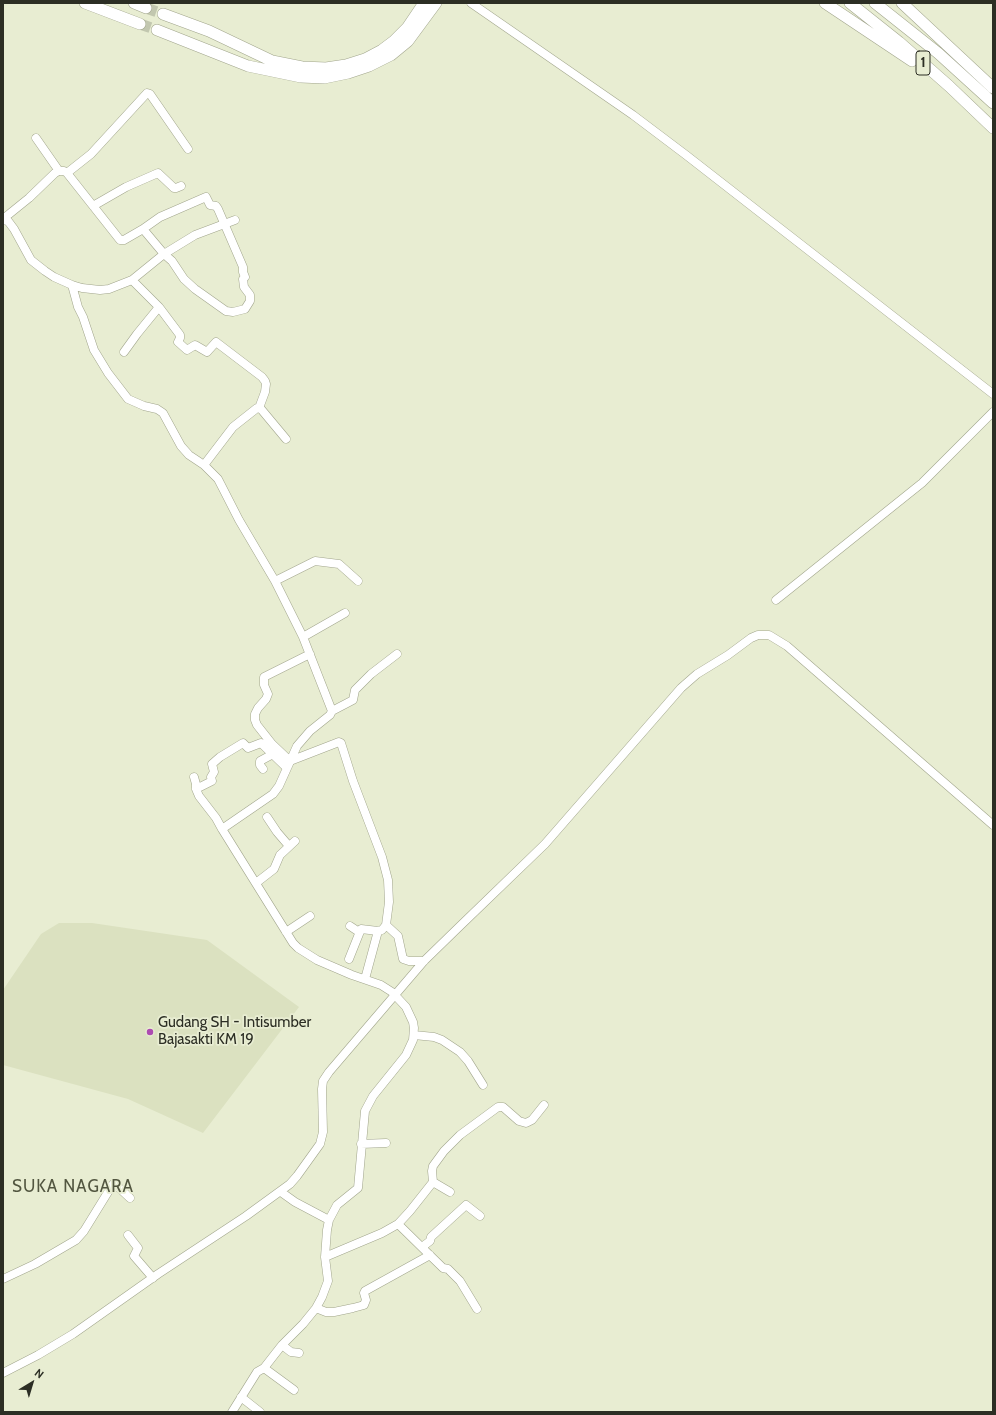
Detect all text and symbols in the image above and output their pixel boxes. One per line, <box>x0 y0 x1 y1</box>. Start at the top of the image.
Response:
road number: 1 <box>916 51 930 75</box>
place label: Gudang SH - Intisumber Bajasakti KM 19 <box>158 1014 311 1049</box>
marker: Gudang SH - Intisumber Bajasakti KM 19 <box>145 1027 155 1037</box>
district label: SUKA NAGARA <box>12 1177 134 1197</box>
north arrow <box>12 1363 52 1403</box>
text: N <box>32 1366 47 1381</box>

